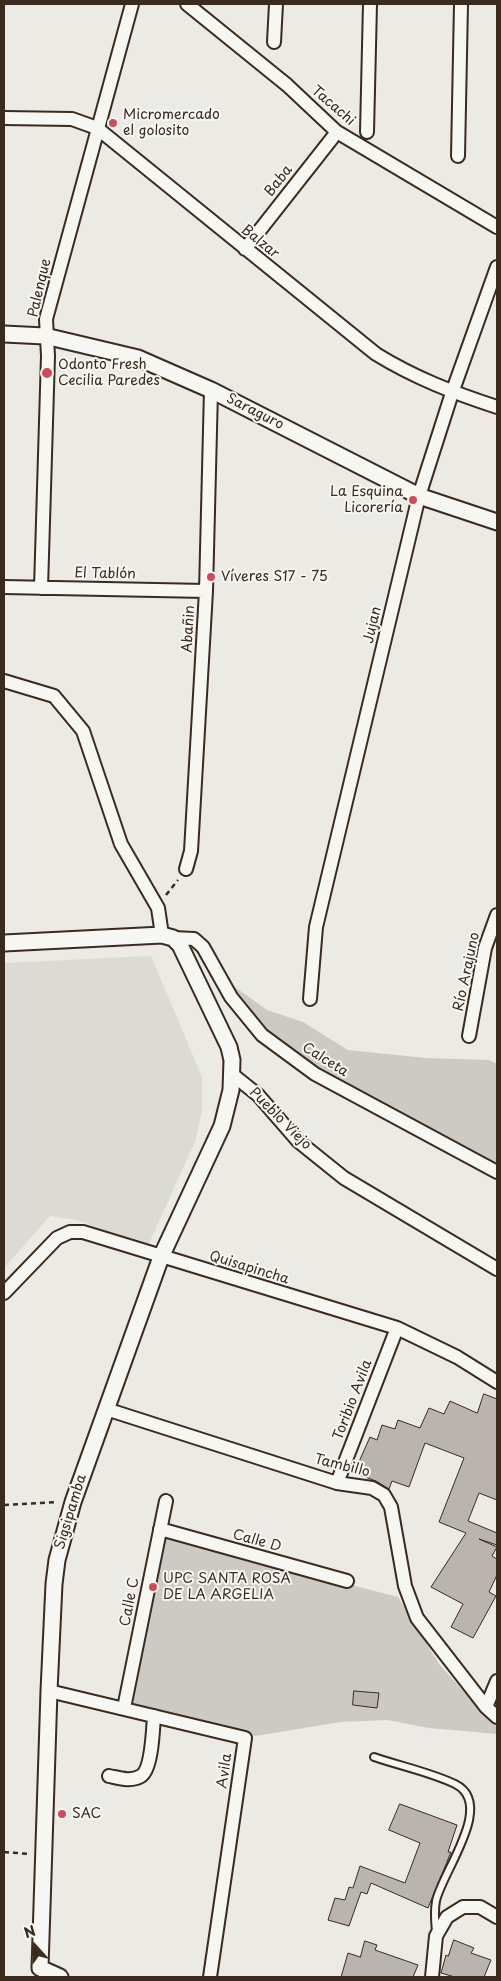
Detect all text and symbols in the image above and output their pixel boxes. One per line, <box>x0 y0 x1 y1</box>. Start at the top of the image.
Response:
street label: Tacachi <box>308 83 358 129</box>
place label: Micromercado el golosito <box>123 107 220 140</box>
marker: Micromercado el golosito <box>107 117 119 129</box>
street label: Baba <box>262 162 296 200</box>
street label: Balzar <box>238 222 282 262</box>
street label: Palenque <box>25 257 55 319</box>
place label: Odonto Fresh Cecilia Paredes <box>58 357 160 390</box>
marker: Odonto Fresh Cecilia Paredes <box>40 366 54 380</box>
street label: Saraguro <box>224 390 286 434</box>
place label: La Esquina Licorería <box>330 484 403 516</box>
marker: La Esquina Licorería <box>407 494 419 506</box>
street label: El Tablón <box>74 565 136 583</box>
place label: Víveres S17 - 75 <box>221 569 328 585</box>
marker: Víveres S17 - 75 <box>205 571 217 583</box>
street label: Abañin <box>179 605 199 653</box>
street label: Jujan <box>361 605 385 645</box>
street label: Río Arajuno <box>450 931 484 1013</box>
street label: Calceta <box>299 1039 351 1081</box>
street label: Pueblo Viejo <box>245 1084 315 1154</box>
street label: Quisapincha <box>207 1248 291 1288</box>
street label: Toribio Avila <box>330 1357 376 1443</box>
street label: Tambillo <box>313 1451 371 1481</box>
street label: Sigsipamba <box>52 1472 90 1552</box>
street label: Calle D <box>231 1526 283 1556</box>
place label: UPC SANTA ROSA DE LA ARGELIA <box>163 1571 291 1604</box>
street label: Calle C <box>117 1576 143 1628</box>
marker: UPC SANTA ROSA DE LA ARGELIA <box>147 1581 159 1593</box>
street label: Avila <box>214 1752 236 1790</box>
place label: SAC <box>72 1806 101 1822</box>
marker: SAC <box>56 1808 68 1820</box>
text: N <box>21 1920 39 1943</box>
north arrow <box>10 1921 60 1971</box>

